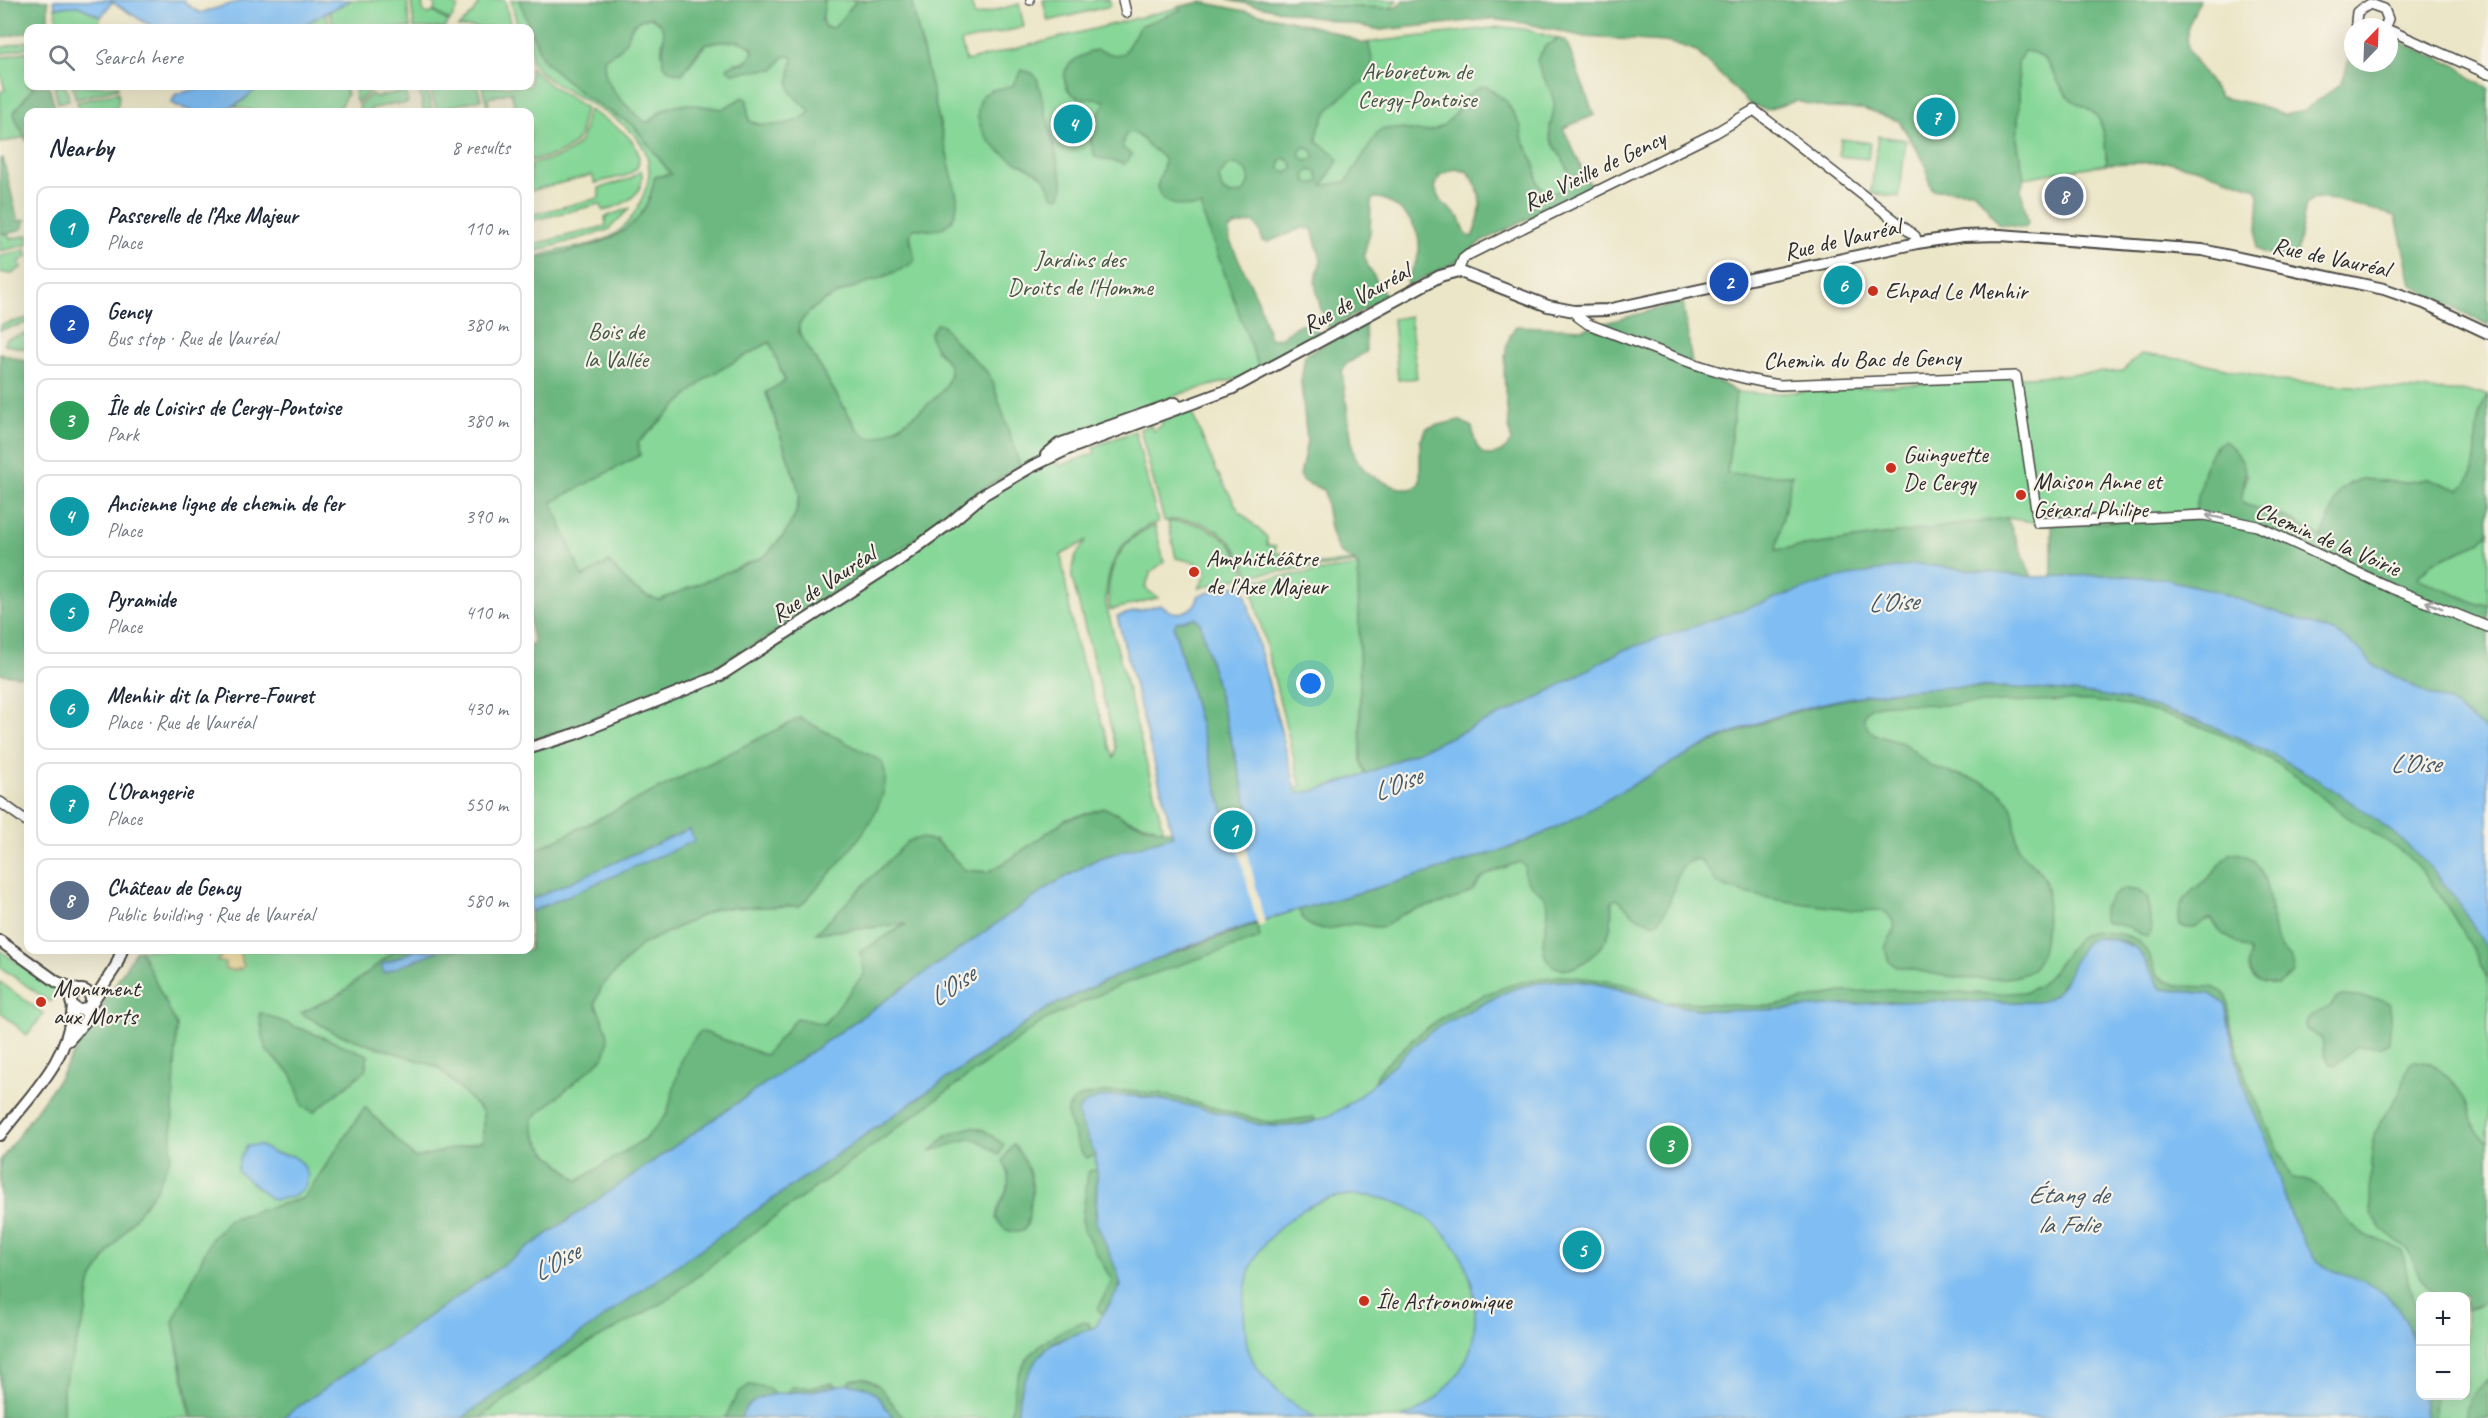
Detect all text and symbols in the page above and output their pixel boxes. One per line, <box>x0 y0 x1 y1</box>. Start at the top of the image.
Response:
north arrow <box>2344 18 2398 72</box>
search box <box>24 24 534 90</box>
icon: search <box>45 41 78 74</box>
text: Search here <box>93 43 183 71</box>
park label: Arboretum de Cergy‐Pontoise <box>1358 56 1479 114</box>
pin: 7 <box>1916 94 1956 140</box>
pin: 4 <box>1054 102 1092 146</box>
street label: Rue Vieille de Gency <box>1518 122 1672 217</box>
text: Nearby <box>48 131 113 164</box>
text: 8 results <box>451 135 510 160</box>
pin: 8 <box>2044 174 2084 218</box>
text: Passerelle de l’Axe Majeur <box>107 202 298 230</box>
street label: Rue de Vauréal <box>1781 210 1907 267</box>
text: 1 <box>65 216 74 241</box>
text: 110 m <box>465 216 508 241</box>
text: Place <box>107 230 142 255</box>
street label: Rue de Vauréal <box>2270 230 2396 285</box>
park label: Jardins des Droits de l'Homme <box>1007 244 1155 302</box>
street label: Rue de Vauréal <box>1297 254 1419 340</box>
pin: 2 <box>1710 260 1748 304</box>
pin: 6 <box>1824 262 1862 308</box>
place label: Ehpad Le Menhir <box>1885 276 2030 306</box>
marker: Ehpad Le Menhir <box>1866 284 1880 298</box>
text: Gency <box>107 298 151 326</box>
text: 2 <box>65 312 74 337</box>
text: 380 m <box>465 312 508 337</box>
park label: Bois de la Vallée <box>584 316 650 374</box>
text: Bus stop · Rue de Vauréal <box>107 326 277 351</box>
street label: Chemin du Bac de Gency <box>1763 342 1963 376</box>
text: Île de Loisirs de Cergy-Pontoise <box>107 394 341 422</box>
text: 3 <box>65 408 74 433</box>
text: 380 m <box>465 408 508 433</box>
text: Park <box>107 422 139 447</box>
place label: Guinguette De Cergy <box>1903 439 1990 497</box>
marker: Guinguette De Cergy <box>1884 461 1898 475</box>
place label: Maison Anne et Gérard Philipe <box>2033 466 2164 524</box>
marker: Maison Anne et Gérard Philipe <box>2014 488 2028 502</box>
text: Ancienne ligne de chemin de fer <box>107 490 344 518</box>
street label: Chemin de la Voirie <box>2251 495 2407 584</box>
text: 4 <box>65 504 74 529</box>
text: 390 m <box>465 504 508 529</box>
one-way arrow <box>2205 511 2225 522</box>
text: Place <box>107 518 142 543</box>
street label: Rue de Vauréal <box>765 537 884 629</box>
place label: Amphithéâtre de l'Axe Majeur <box>1206 543 1330 601</box>
marker: Amphithéâtre de l'Axe Majeur <box>1187 565 1201 579</box>
water label: L'Oise <box>1867 584 1922 620</box>
text: Pyramide <box>107 586 176 614</box>
one-way arrow <box>2425 599 2444 610</box>
text: 5 <box>65 600 74 625</box>
text: 410 m <box>465 600 508 625</box>
text: Place <box>107 614 142 639</box>
your location <box>1296 669 1325 698</box>
text: Menhir dit la Pierre-Fouret <box>107 682 314 710</box>
text: 6 <box>65 696 74 721</box>
text: 430 m <box>465 696 508 721</box>
text: Place · Rue de Vauréal <box>107 710 254 735</box>
water label: L’Oise <box>2390 747 2443 780</box>
water label: L'Oise <box>1368 758 1430 809</box>
text: L'Orangerie <box>107 778 193 806</box>
text: 7 <box>65 792 74 817</box>
text: 550 m <box>465 792 508 817</box>
text: Place <box>107 806 142 831</box>
pin: 1 <box>1214 808 1252 852</box>
text: Château de Gency <box>107 874 240 902</box>
text: 8 <box>65 888 74 913</box>
text: 580 m <box>465 888 508 913</box>
text: Public building · Rue de Vauréal <box>107 902 314 927</box>
water label: L'Oise <box>922 956 985 1014</box>
place label: Monument aux Morts <box>53 973 142 1031</box>
marker: Monument aux Morts <box>34 995 48 1009</box>
pin: 3 <box>1650 1122 1688 1168</box>
water label: Étang de la Folie <box>2028 1178 2112 1241</box>
pin: 5 <box>1562 1228 1602 1272</box>
water label: L'Oise <box>526 1234 589 1289</box>
place label: Île Astronomique <box>1376 1286 1514 1316</box>
map controls <box>2416 1292 2470 1400</box>
button: + <box>2416 1292 2470 1346</box>
marker: Île Astronomique <box>1357 1294 1371 1308</box>
button: − <box>2416 1346 2470 1400</box>

